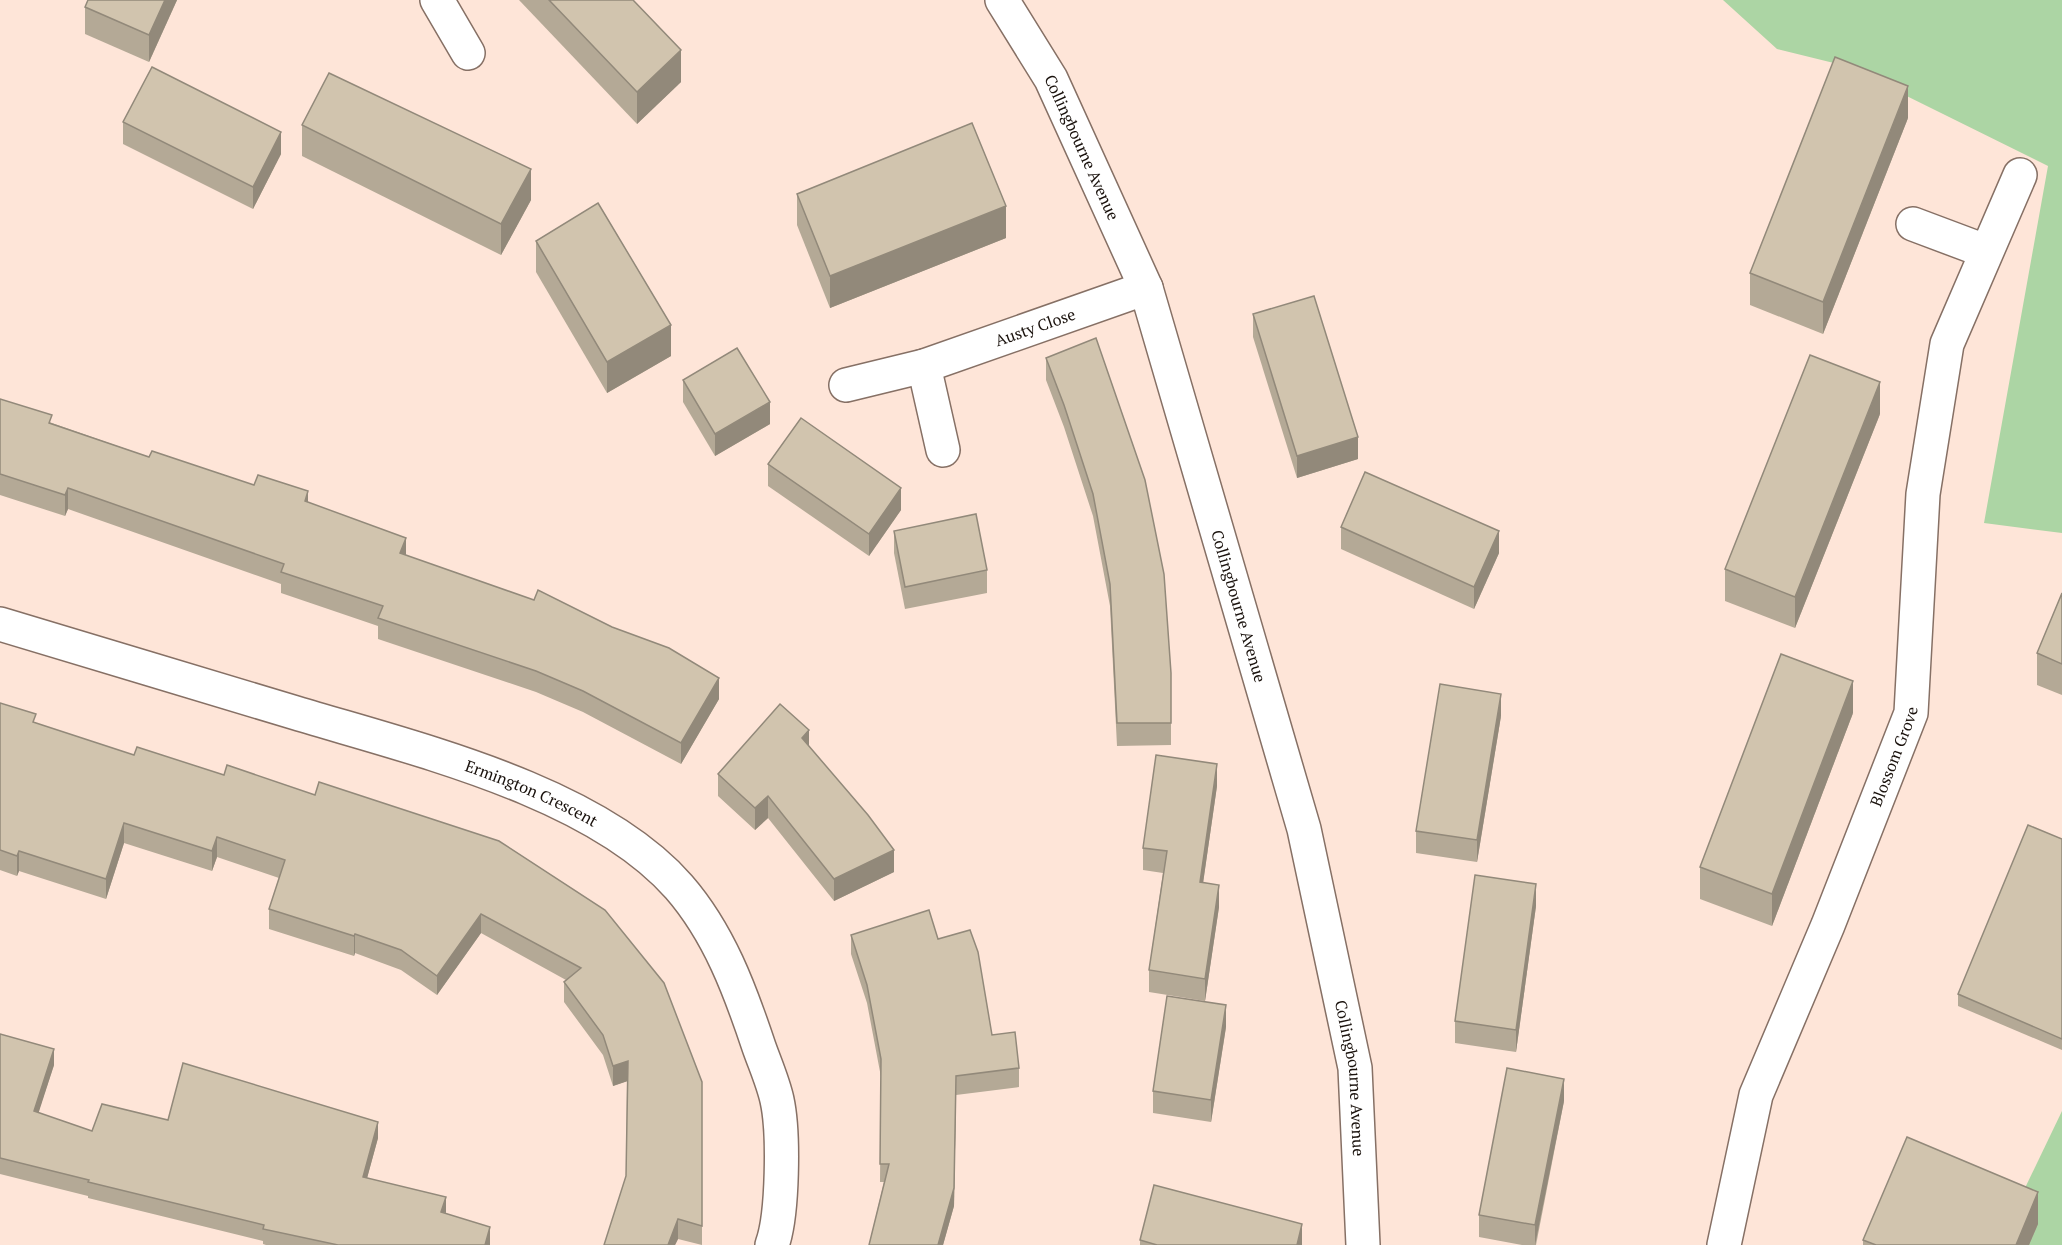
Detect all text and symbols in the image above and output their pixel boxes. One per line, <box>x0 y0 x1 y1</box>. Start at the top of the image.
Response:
street label: Collingbourne Avenue <box>1039 71 1125 224</box>
street label: Austy Close <box>992 303 1078 351</box>
street label: Collingbourne Avenue <box>1206 527 1272 685</box>
street label: Blossom Grove <box>1864 706 1922 810</box>
street label: Ermington Crescent <box>462 754 602 832</box>
street label: Collingbourne Avenue <box>1330 998 1370 1157</box>

